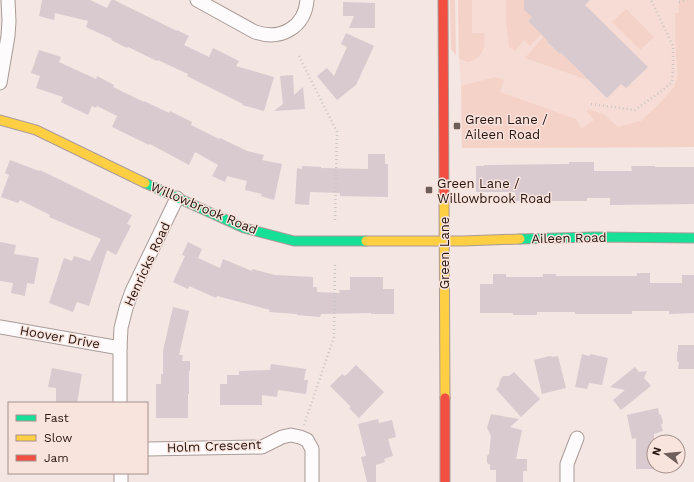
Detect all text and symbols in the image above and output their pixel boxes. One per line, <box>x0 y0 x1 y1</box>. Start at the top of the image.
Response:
place label: Green Lane / Aileen Road <box>465 112 548 142</box>
marker: Green Lane / Aileen Road <box>452 121 462 131</box>
place label: Green Lane / Willowbrook Road <box>437 176 551 206</box>
street label: Willowbrook Road <box>148 179 260 237</box>
marker: Green Lane / Willowbrook Road <box>424 185 434 195</box>
street label: Green Lane <box>437 217 452 289</box>
street label: Henricks Road <box>121 219 173 309</box>
street label: Aileen Road <box>531 230 607 246</box>
street label: Hoover Drive <box>19 323 101 351</box>
legend <box>8 402 148 474</box>
text: Fast <box>44 411 69 425</box>
text: Slow <box>44 431 72 445</box>
north arrow <box>646 434 686 474</box>
street label: Holm Crescent <box>166 437 262 455</box>
text: N <box>649 446 664 457</box>
text: Jam <box>44 451 69 465</box>

